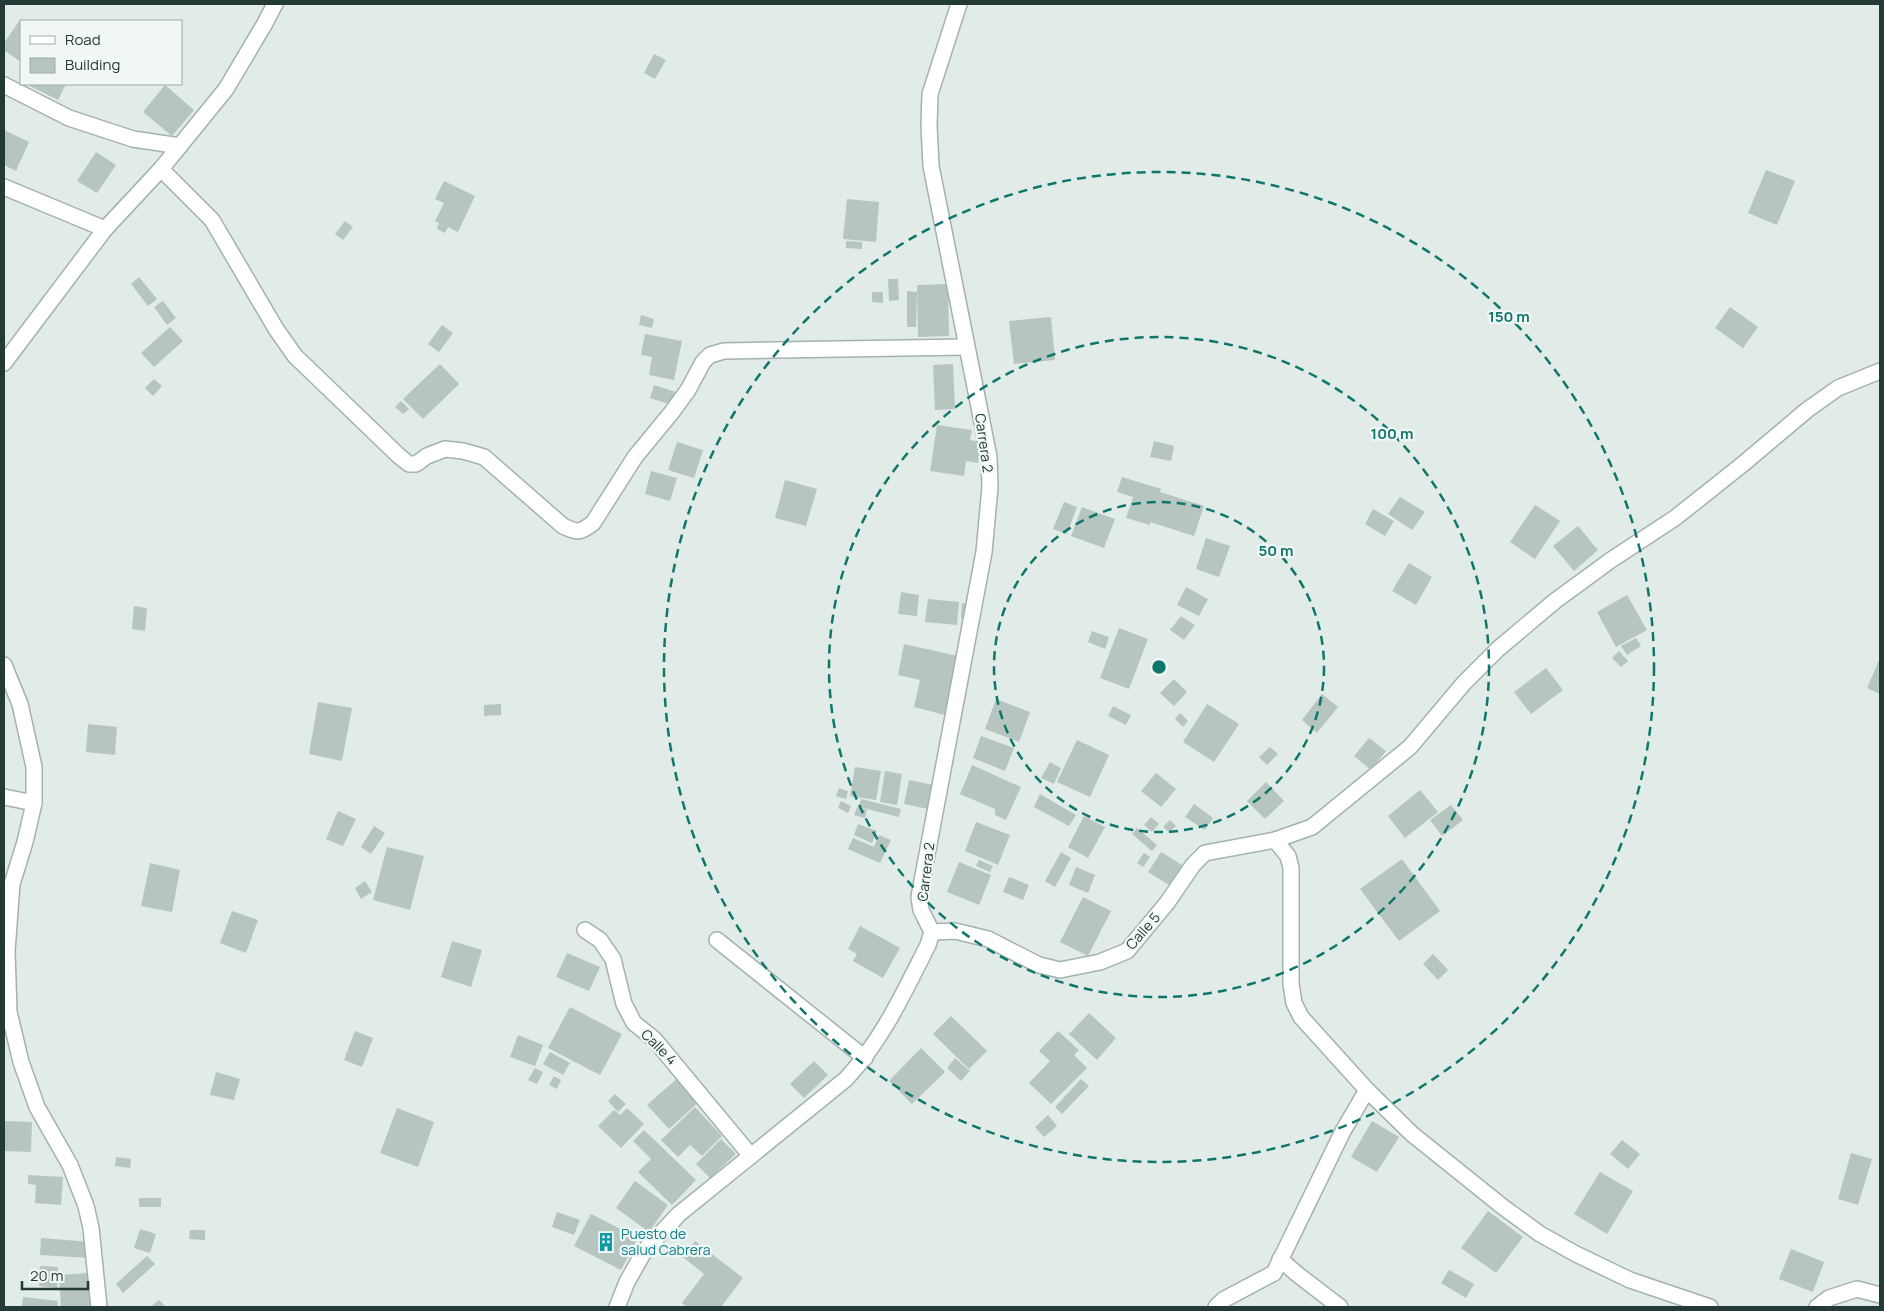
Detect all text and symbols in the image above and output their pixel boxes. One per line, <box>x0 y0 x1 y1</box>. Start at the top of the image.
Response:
legend <box>20 20 182 85</box>
text: Road <box>65 29 101 50</box>
text: Building <box>65 54 120 75</box>
text: 150 m <box>1488 306 1530 327</box>
street label: Carrera 2 <box>971 412 998 474</box>
text: 100 m <box>1371 423 1413 444</box>
text: 50 m <box>1258 540 1294 561</box>
centre of rings <box>1150 658 1168 676</box>
street label: Carrera 2 <box>912 841 939 903</box>
street label: Calle 5 <box>1121 908 1164 953</box>
street label: Calle 4 <box>637 1025 681 1069</box>
place label: Puesto de salud Cabrera <box>621 1224 711 1259</box>
building icon: Puesto de salud Cabrera <box>595 1231 617 1253</box>
scale bar <box>22 1258 89 1290</box>
text: 20 m <box>30 1265 63 1286</box>

